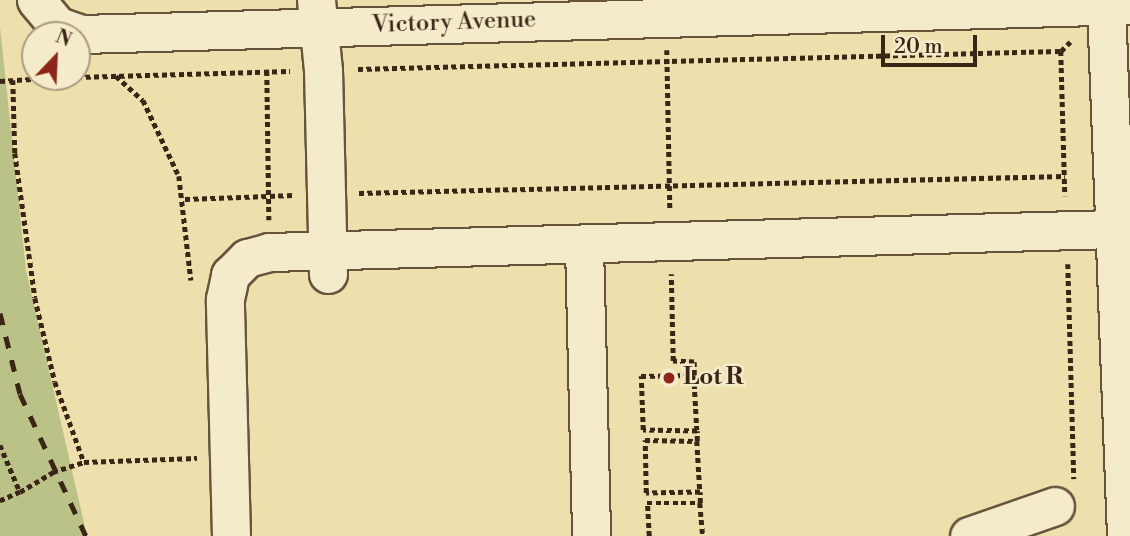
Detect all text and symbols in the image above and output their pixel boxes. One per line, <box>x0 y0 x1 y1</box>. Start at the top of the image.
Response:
street label: Victory Avenue <box>371 6 537 40</box>
north arrow <box>21 21 91 91</box>
scale bar <box>885 21 981 65</box>
text: N <box>52 25 75 52</box>
text: 20 m <box>894 34 943 60</box>
place label: Lot R <box>683 364 743 392</box>
marker: Lot R <box>661 370 677 386</box>

